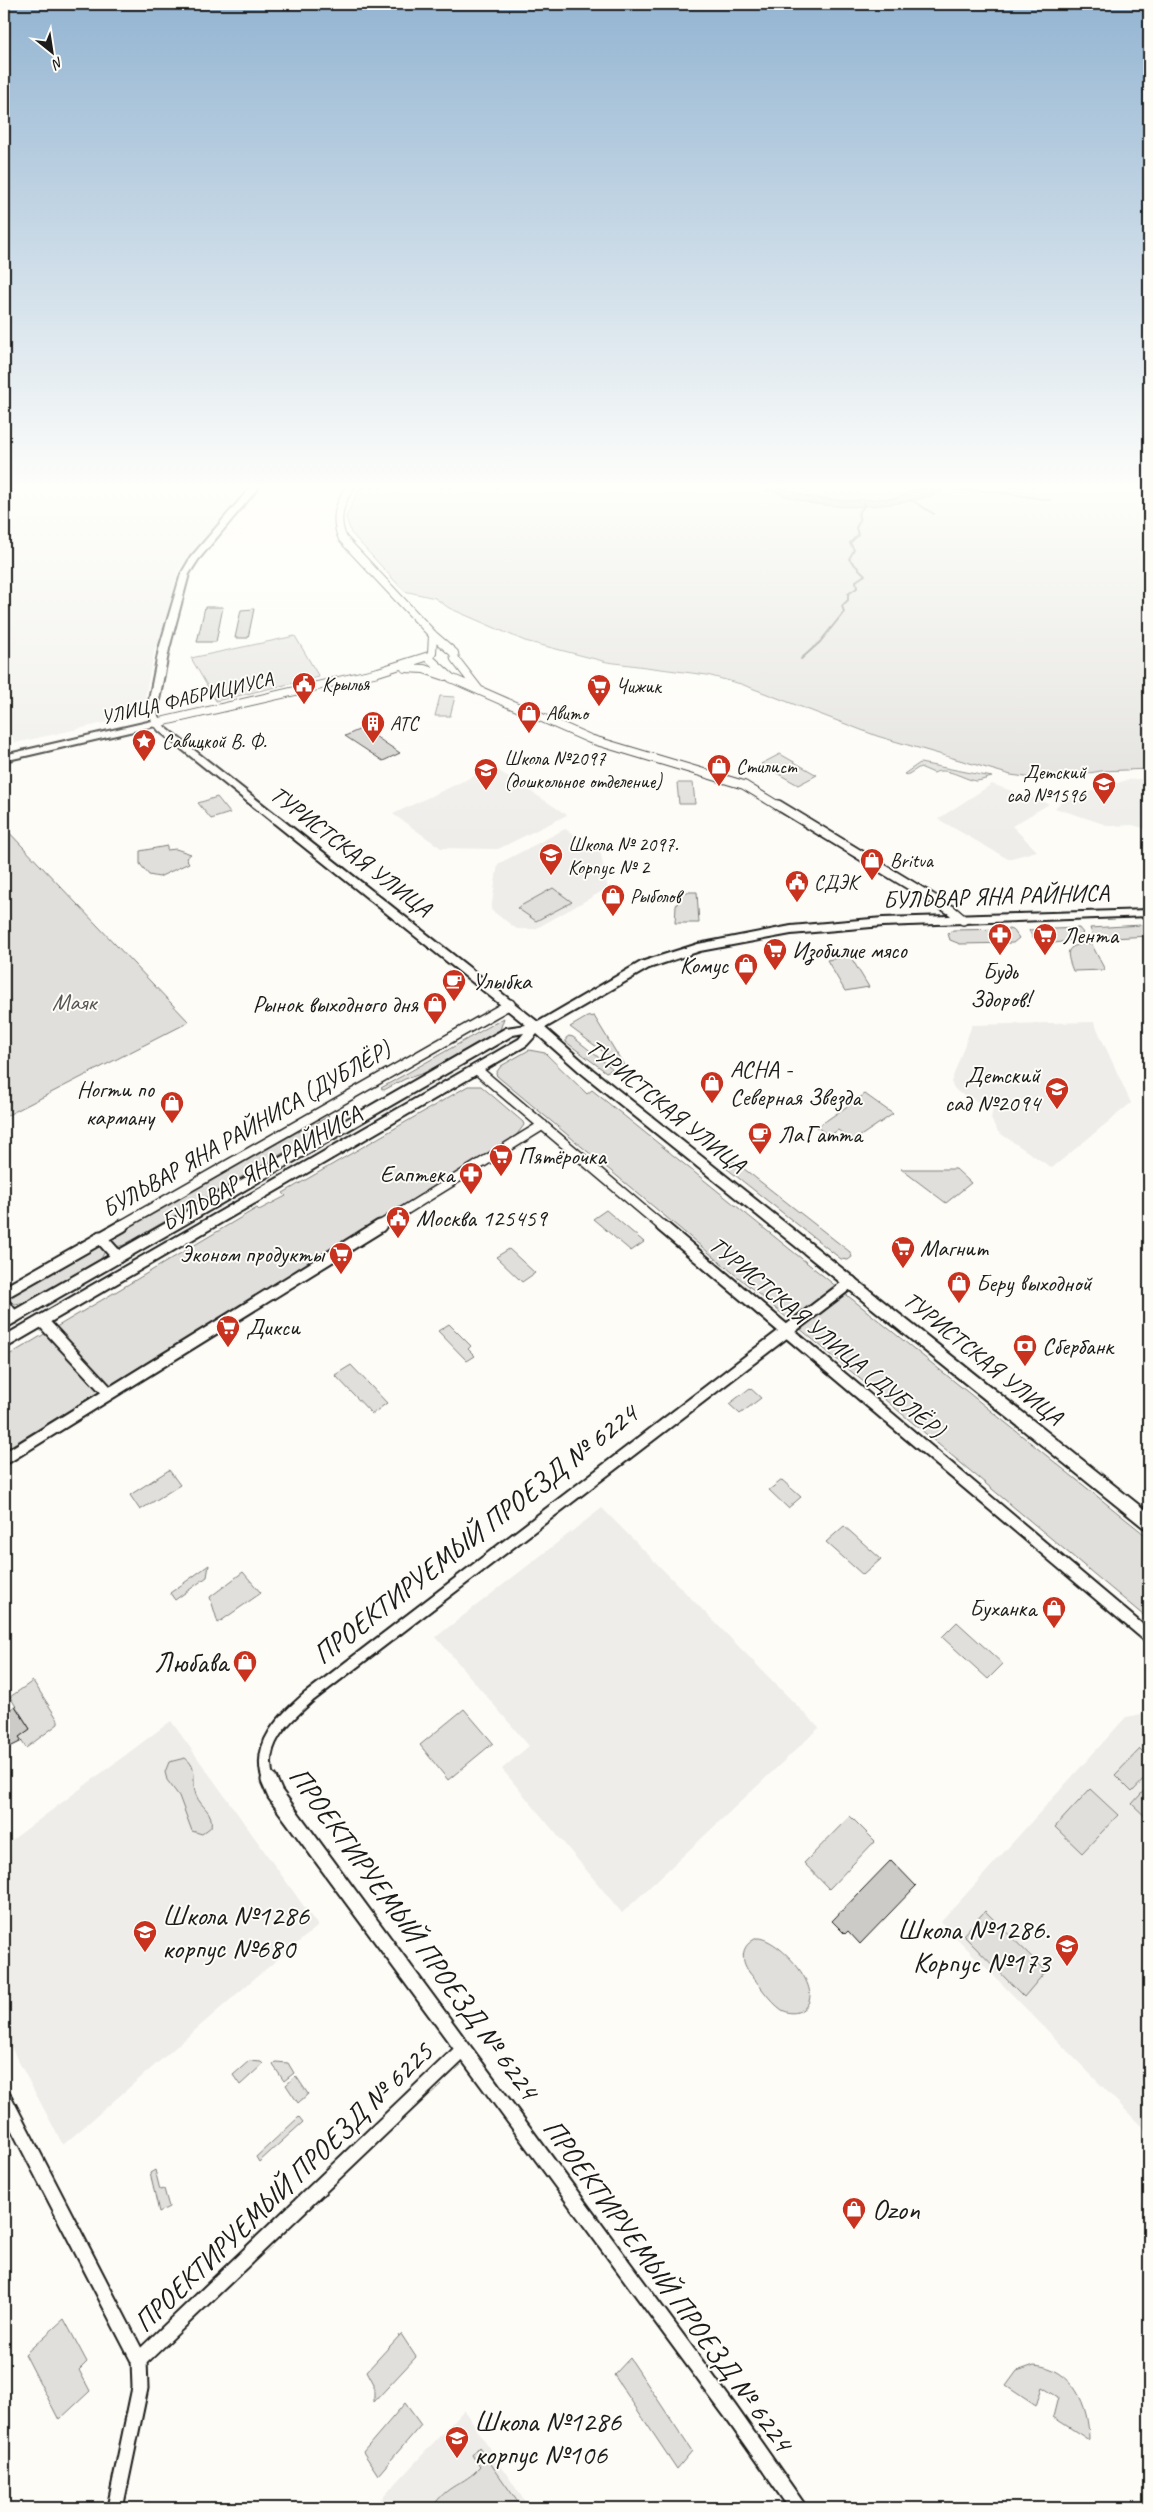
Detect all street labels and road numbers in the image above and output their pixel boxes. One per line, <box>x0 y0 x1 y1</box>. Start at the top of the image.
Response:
street label: УЛИЦА ФАБРИЦИУСА <box>99 666 276 730</box>
street label: ТУРИСТСКАЯ УЛИЦА <box>264 779 438 924</box>
street label: БУЛЬВАР ЯНА РАЙНИСА <box>883 877 1110 915</box>
street label: ТУРИСТСКАЯ УЛИЦА <box>580 1033 752 1180</box>
street label: БУЛЬВАР ЯНА РАЙНИСА (ДУБЛЁР) <box>97 1035 395 1223</box>
street label: БУЛЬВАР ЯНА РАЙНИСА <box>156 1099 366 1237</box>
street label: ТУРИСТСКАЯ УЛИЦА (ДУБЛЁР) <box>703 1230 952 1445</box>
street label: ТУРИСТСКАЯ УЛИЦА <box>897 1285 1069 1432</box>
street label: ПРОЕКТИРУЕМЫЙ ПРОЕЗД № 6224 <box>305 1394 647 1672</box>
street label: ПРОЕКТИРУЕМЫЙ ПРОЕЗД № 6224 <box>281 1759 549 2109</box>
street label: ПРОЕКТИРУЕМЫЙ ПРОЕЗД № 6225 <box>125 2033 442 2340</box>
street label: ПРОЕКТИРУЕМЫЙ ПРОЕЗД № 6224 <box>535 2111 803 2461</box>

